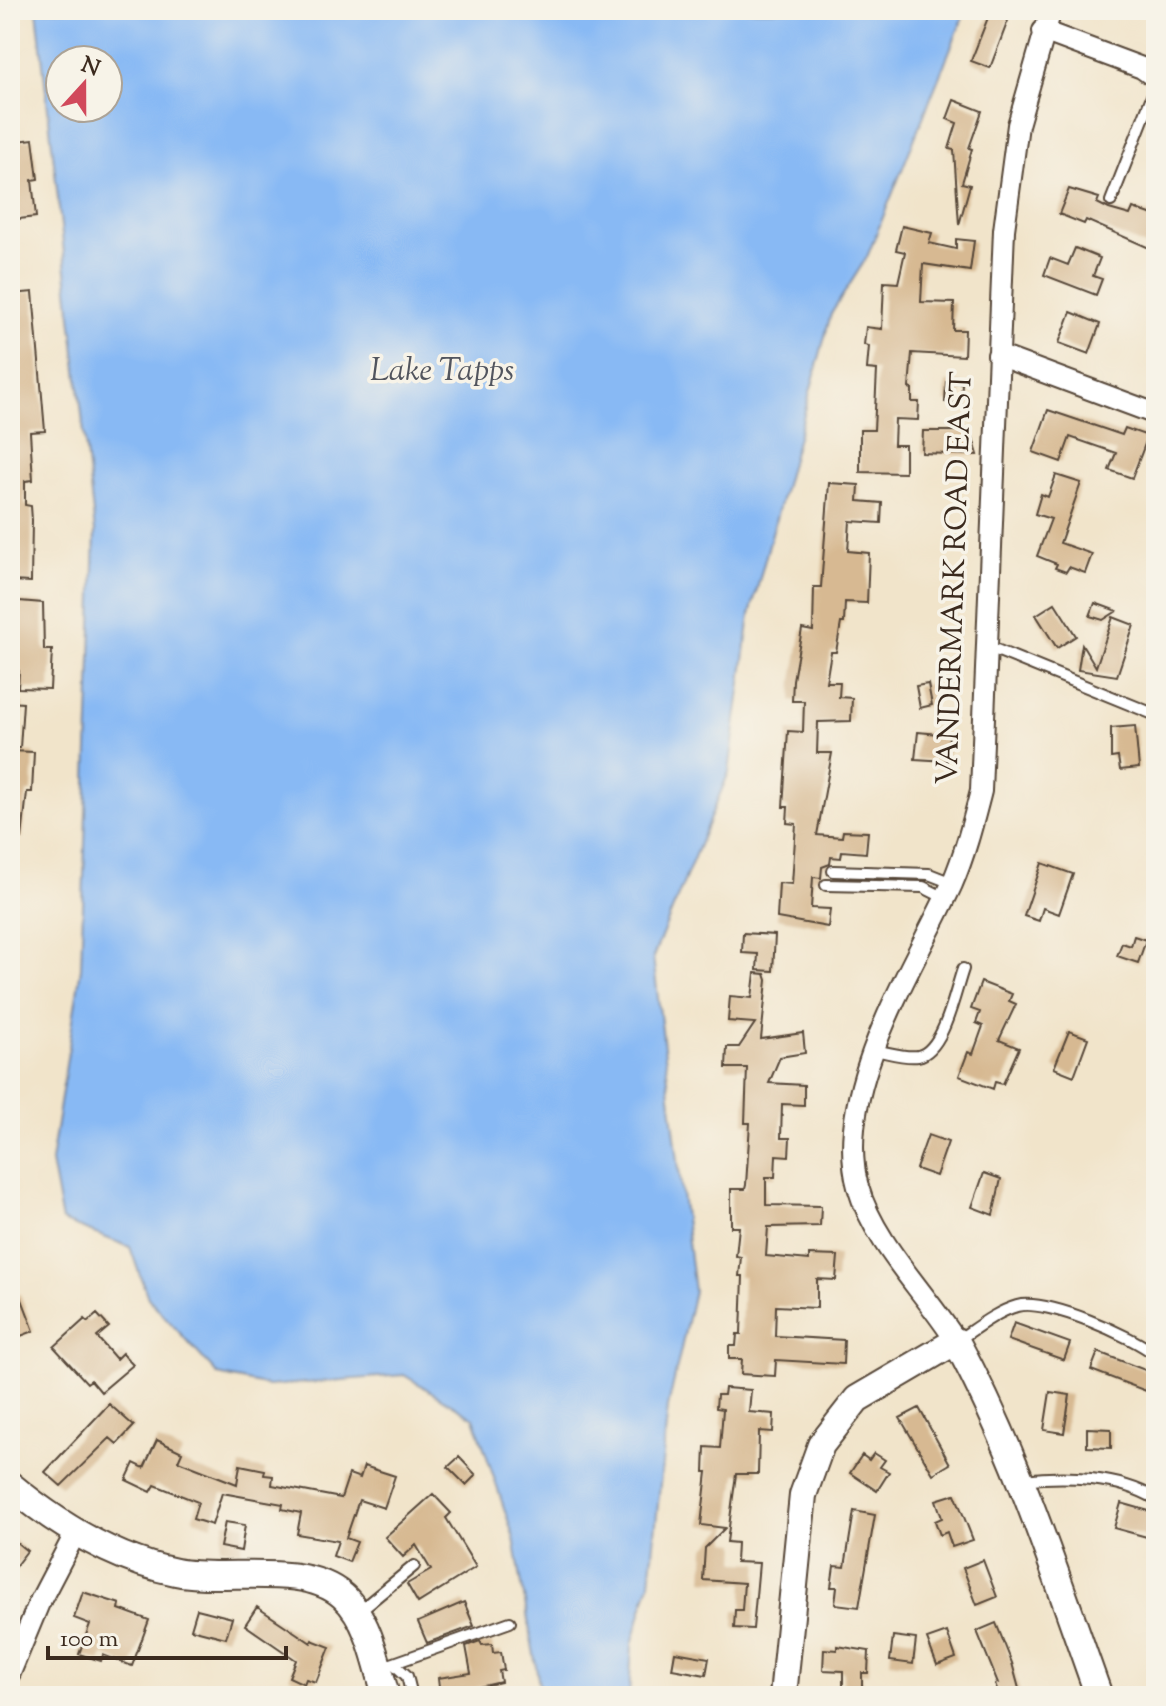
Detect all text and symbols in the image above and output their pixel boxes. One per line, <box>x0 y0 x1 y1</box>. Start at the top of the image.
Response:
north arrow <box>44 44 124 124</box>
text: N <box>76 50 104 86</box>
water label: Lake Tapps <box>370 349 514 395</box>
street label: VANDERMARK ROAD EAST <box>927 371 985 785</box>
scale bar <box>48 1610 286 1660</box>
text: 100 m <box>60 1623 118 1657</box>

